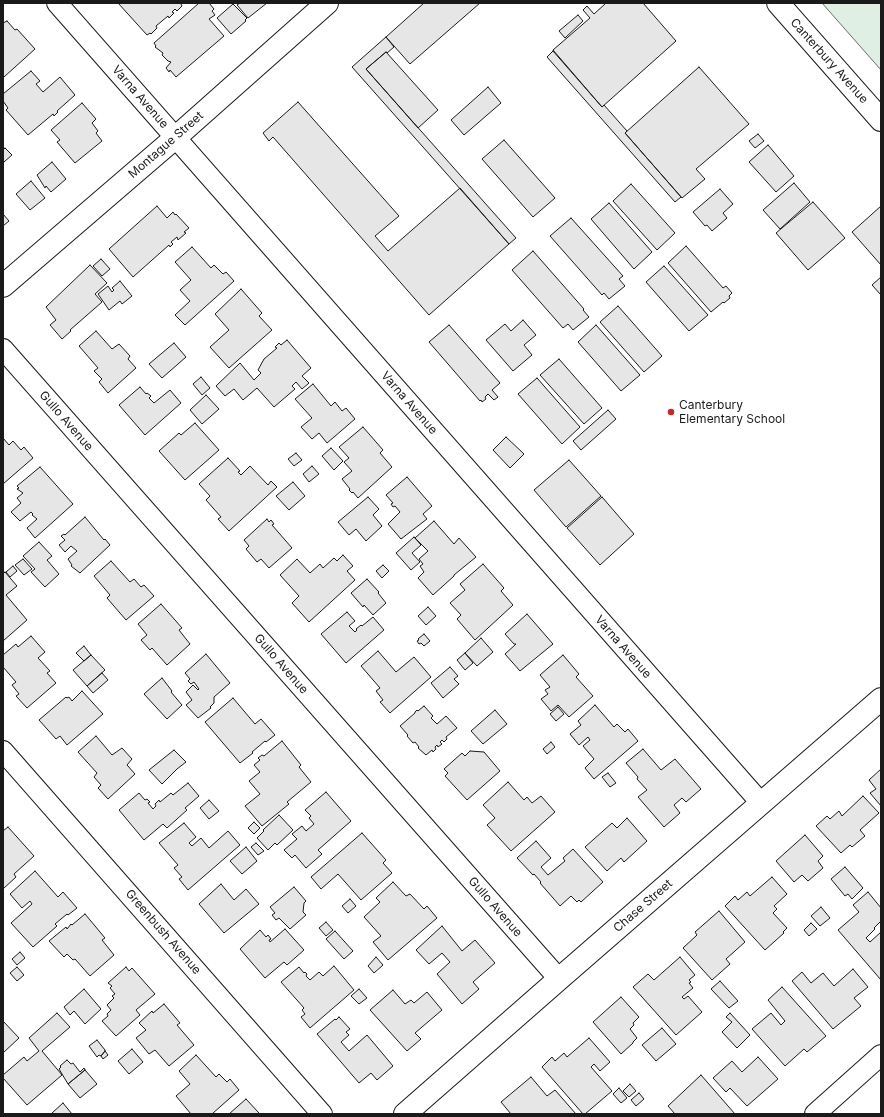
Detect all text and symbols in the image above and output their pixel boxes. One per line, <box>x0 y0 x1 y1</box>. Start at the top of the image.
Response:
street label: Canterbury Avenue <box>787 15 871 107</box>
street label: Varna Avenue <box>109 63 171 131</box>
street label: Montague Street <box>126 109 206 181</box>
street label: Varna Avenue <box>378 369 440 437</box>
street label: Gullo Avenue <box>36 388 96 454</box>
place label: Canterbury Elementary School <box>679 398 785 426</box>
marker: Canterbury Elementary School <box>666 407 676 417</box>
street label: Varna Avenue <box>592 613 654 681</box>
street label: Gullo Avenue <box>251 631 311 697</box>
street label: Gullo Avenue <box>465 874 525 940</box>
street label: Chase Street <box>611 877 675 935</box>
street label: Greenbush Avenue <box>122 887 204 977</box>

